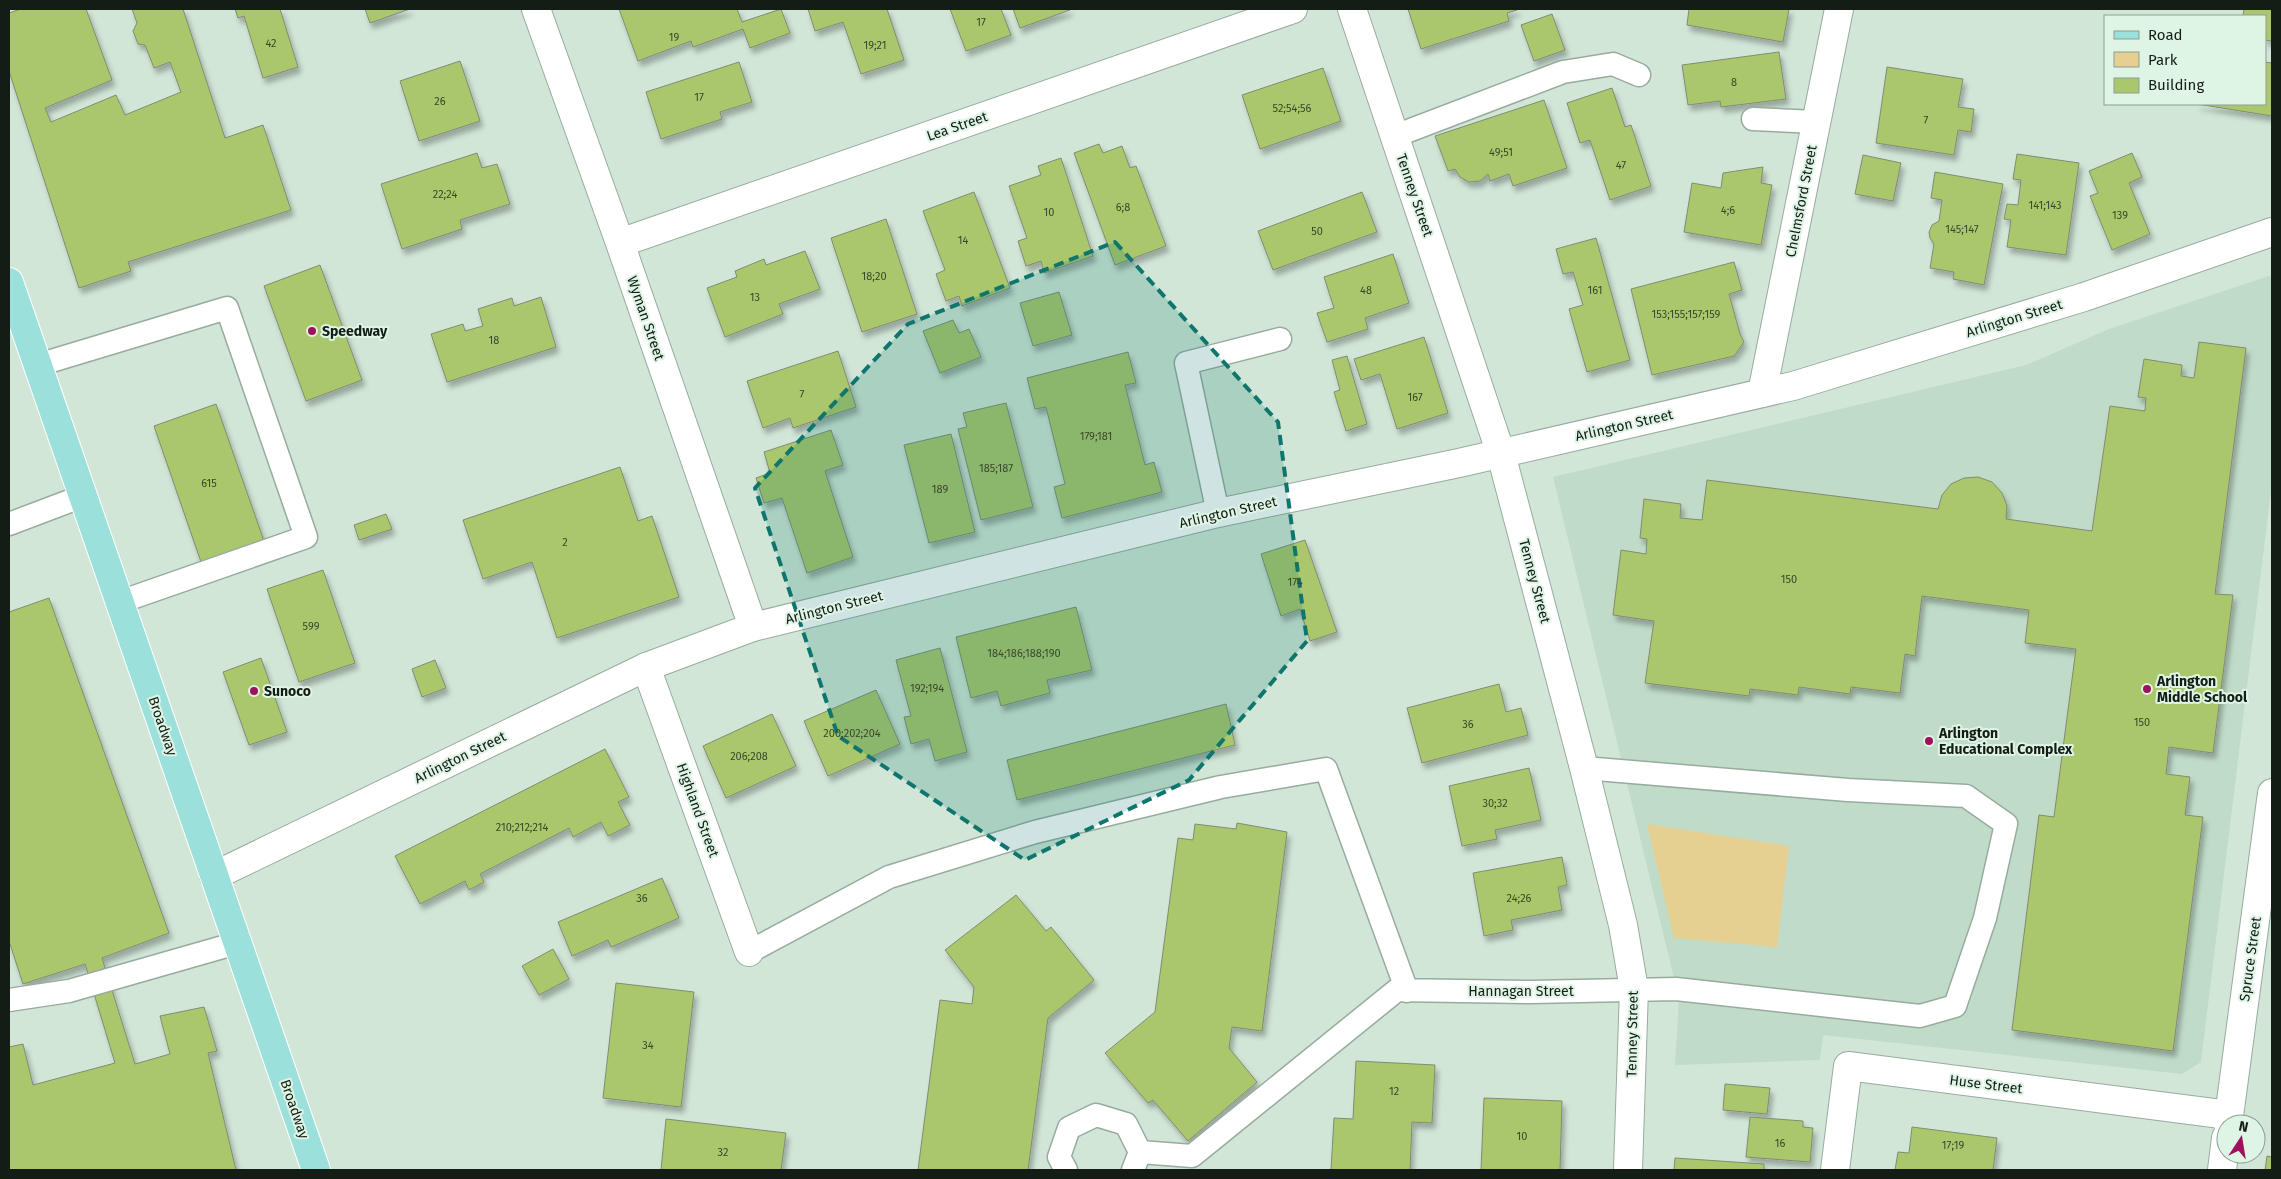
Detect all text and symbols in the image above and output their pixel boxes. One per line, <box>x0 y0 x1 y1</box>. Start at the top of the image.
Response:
legend <box>2104 15 2266 105</box>
house number: 17 <box>976 16 986 29</box>
text: Road <box>2148 26 2183 44</box>
house number: 19 <box>669 31 679 44</box>
house number: 42 <box>265 37 277 50</box>
house number: 19;21 <box>863 39 887 52</box>
text: Park <box>2148 51 2178 69</box>
house number: 8 <box>1731 76 1737 89</box>
text: Building <box>2148 76 2204 94</box>
house number: 17 <box>694 91 704 104</box>
house number: 26 <box>434 95 446 108</box>
house number: 52;54;56 <box>1273 102 1312 115</box>
street label: Lea Street <box>924 108 991 145</box>
house number: 7 <box>1924 114 1929 127</box>
street label: Chelmsford Street <box>1782 143 1821 259</box>
house number: 49;51 <box>1489 146 1513 159</box>
street label: Tenney Street <box>1392 151 1437 240</box>
house number: 47 <box>1616 159 1626 172</box>
house number: 22;24 <box>433 188 457 201</box>
house number: 141;143 <box>2029 199 2061 212</box>
house number: 6;8 <box>1116 201 1130 214</box>
house number: 4;6 <box>1721 204 1735 217</box>
house number: 10 <box>1044 206 1054 219</box>
house number: 139 <box>2112 209 2128 222</box>
house number: 145;147 <box>1945 223 1979 236</box>
house number: 50 <box>1311 225 1323 238</box>
house number: 14 <box>958 234 968 247</box>
house number: 18;20 <box>861 270 887 283</box>
street label: Wyman Street <box>623 274 668 363</box>
house number: 48 <box>1360 284 1372 297</box>
house number: 161 <box>1588 284 1602 297</box>
house number: 13 <box>750 291 760 304</box>
street label: Arlington Street <box>1964 295 2065 341</box>
house number: 153;155;157;159 <box>1652 308 1721 321</box>
place label: Speedway <box>322 323 388 340</box>
marker: Speedway <box>306 325 318 337</box>
house number: 18 <box>489 334 499 347</box>
house number: 7 <box>800 388 805 401</box>
house number: 167 <box>1407 391 1423 404</box>
street label: Arlington Street <box>1574 406 1676 445</box>
house number: 179;181 <box>1080 430 1112 443</box>
house number: 185;187 <box>979 462 1013 475</box>
house number: 615 <box>201 477 217 490</box>
house number: 189 <box>932 483 948 496</box>
street label: Arlington Street <box>1178 493 1280 532</box>
house number: 2 <box>562 536 568 549</box>
street label: Tenney Street <box>1515 537 1554 626</box>
house number: 150 <box>1781 573 1797 586</box>
house number: 174 <box>1287 576 1303 589</box>
street label: Arlington Street <box>784 587 886 628</box>
house number: 599 <box>303 620 320 633</box>
house number: 184;186;188;190 <box>987 647 1061 660</box>
place label: Arlington Middle School <box>2156 673 2248 706</box>
house number: 192;194 <box>910 682 944 695</box>
place label: Sunoco <box>264 683 311 700</box>
marker: Arlington Middle School <box>2141 683 2153 695</box>
marker: Sunoco <box>248 685 260 697</box>
street label: Broadway <box>144 694 181 758</box>
house number: 150 <box>2134 716 2150 729</box>
house number: 36 <box>1462 718 1474 731</box>
place label: Arlington Educational Complex <box>1938 725 2073 758</box>
house number: 200;202;204 <box>823 727 881 740</box>
street label: Arlington Street <box>412 728 510 787</box>
marker: Arlington Educational Complex <box>1923 735 1935 747</box>
house number: 206;208 <box>730 750 768 763</box>
street label: Highland Street <box>673 761 723 860</box>
house number: 30;32 <box>1482 797 1508 810</box>
house number: 210;212;214 <box>496 821 548 834</box>
house number: 36 <box>636 892 648 905</box>
house number: 24;26 <box>1507 892 1532 905</box>
street label: Spruce Street <box>2236 915 2265 1002</box>
street label: Hannagan Street <box>1468 983 1575 1000</box>
street label: Tenney Street <box>1623 990 1642 1077</box>
house number: 34 <box>642 1039 654 1052</box>
street label: Huse Street <box>1948 1072 2024 1098</box>
street label: Broadway <box>276 1077 313 1141</box>
house number: 12 <box>1389 1085 1399 1098</box>
north arrow <box>2216 1114 2266 1164</box>
text: N <box>2237 1117 2250 1136</box>
house number: 10 <box>1517 1130 1527 1143</box>
house number: 16 <box>1775 1137 1785 1150</box>
house number: 17;19 <box>1942 1139 1964 1152</box>
house number: 32 <box>718 1146 728 1159</box>

